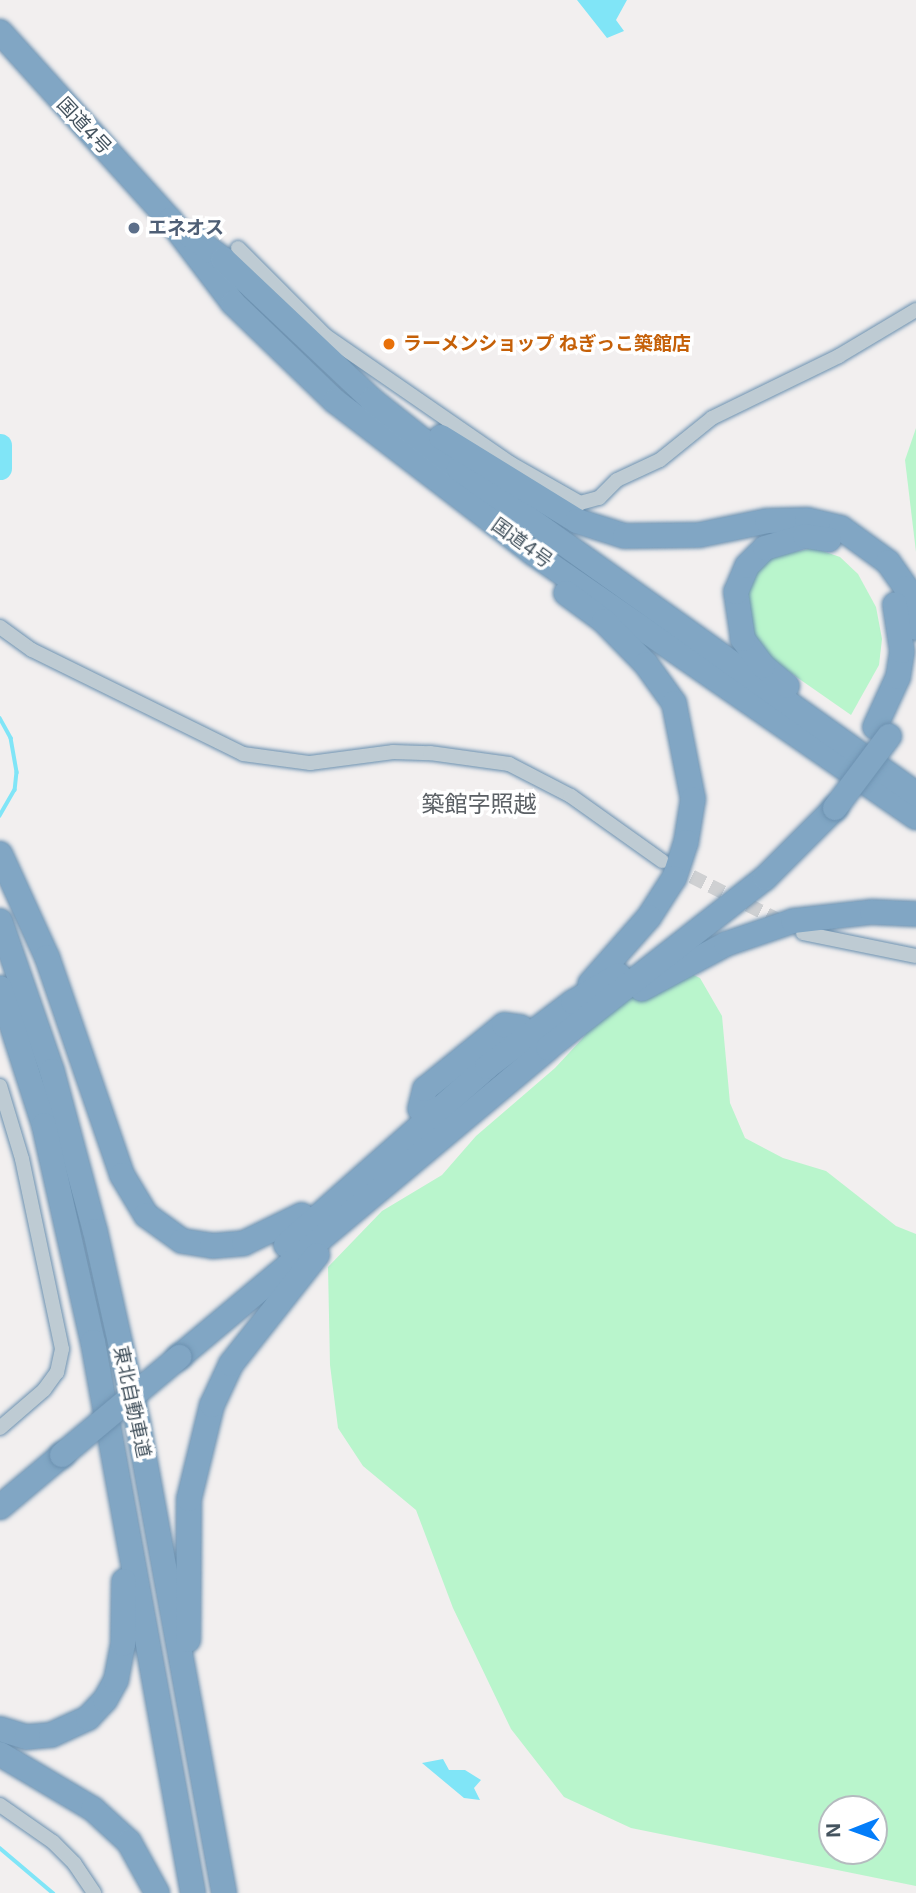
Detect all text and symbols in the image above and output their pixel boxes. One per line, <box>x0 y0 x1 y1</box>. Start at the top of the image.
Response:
street label: 国道4号 <box>52 93 116 159</box>
place label: エネオス <box>148 217 224 239</box>
marker: エネオス <box>126 220 142 236</box>
place label: ラーメンショップ ねぎっこ築館店 <box>403 333 692 355</box>
marker: ラーメンショップ ねぎっこ築館店 <box>381 336 397 352</box>
street label: 国道4号 <box>487 513 557 573</box>
district label: 築館字照越 <box>422 790 536 818</box>
street label: 東北自動車道 <box>109 1344 155 1460</box>
north arrow <box>818 1795 888 1865</box>
text: N <box>822 1823 845 1838</box>

